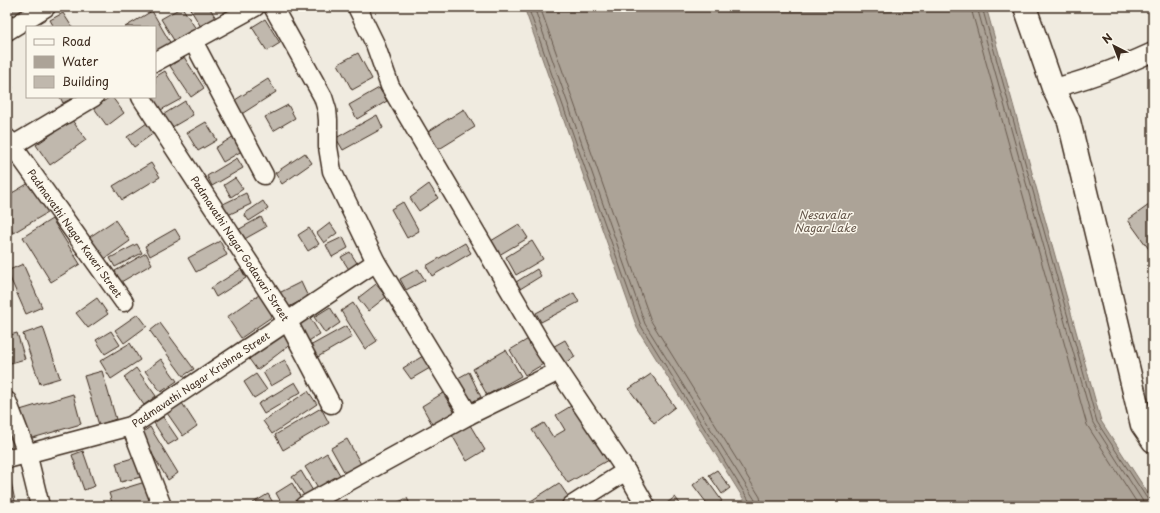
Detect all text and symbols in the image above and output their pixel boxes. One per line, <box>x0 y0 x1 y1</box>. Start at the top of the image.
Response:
legend <box>26 26 156 98</box>
north arrow <box>1094 26 1134 66</box>
text: N <box>1098 29 1116 47</box>
text: Road <box>62 32 91 50</box>
text: Water <box>62 52 99 70</box>
text: Building <box>62 72 109 90</box>
street label: Padmavathi Nagar Kaveri Street <box>24 165 126 300</box>
street label: Padmavathi Nagar Godavari Street <box>187 173 293 324</box>
water label: Nesavalar Nagar Lake <box>794 206 857 236</box>
street label: Padmavathi Nagar Krishna Street <box>128 327 272 431</box>

